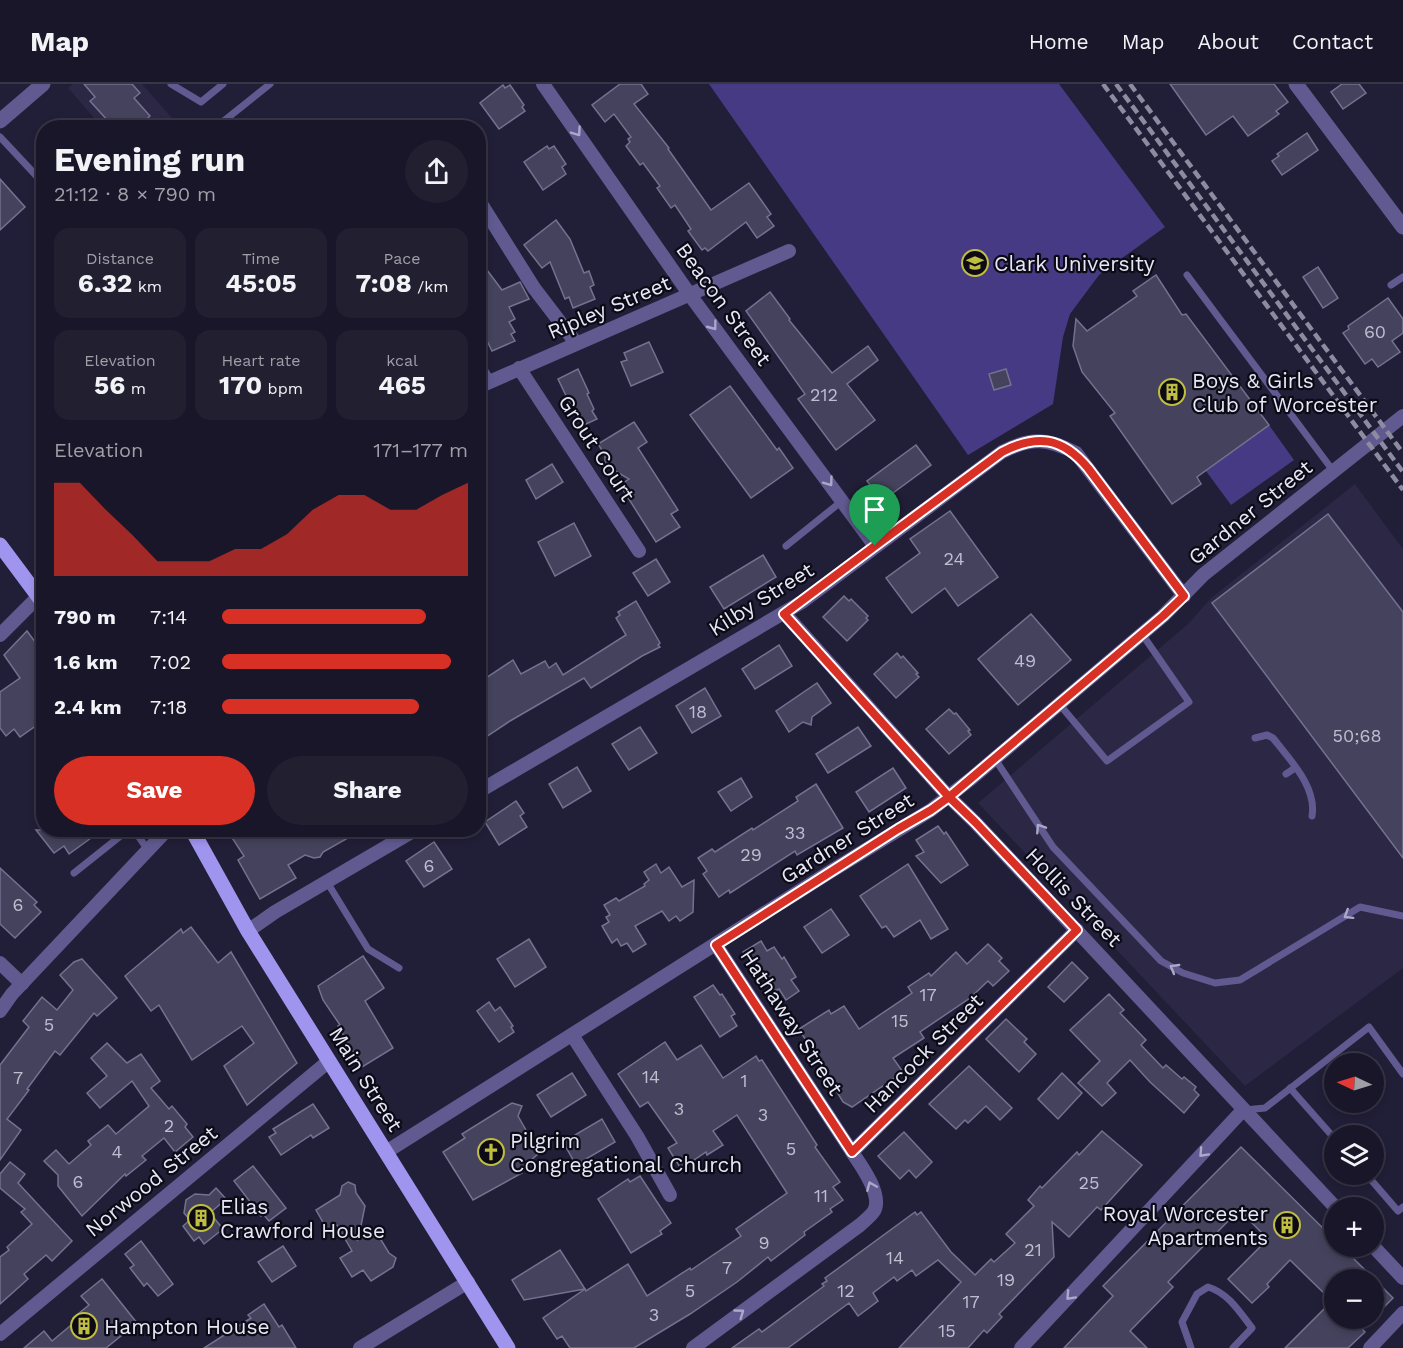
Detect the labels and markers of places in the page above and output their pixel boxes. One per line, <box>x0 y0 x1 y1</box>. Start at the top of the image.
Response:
school or university icon: Clark University <box>960 248 990 278</box>
place label: Clark University <box>994 251 1155 276</box>
place label: Boys & Girls Club of Worcester <box>1192 368 1378 417</box>
building icon: Boys & Girls Club of Worcester <box>1157 377 1187 407</box>
pin <box>849 484 900 546</box>
place label: Pilgrim Congregational Church <box>510 1128 742 1177</box>
church icon: Pilgrim Congregational Church <box>476 1137 506 1167</box>
place label: Elias Crawford House <box>220 1194 385 1243</box>
place label: Royal Worcester Apartments <box>1103 1201 1268 1250</box>
building icon: Elias Crawford House <box>186 1203 216 1233</box>
building icon: Royal Worcester Apartments <box>1272 1210 1302 1240</box>
building icon: Hampton House <box>69 1311 99 1341</box>
place label: Hampton House <box>104 1314 270 1339</box>

